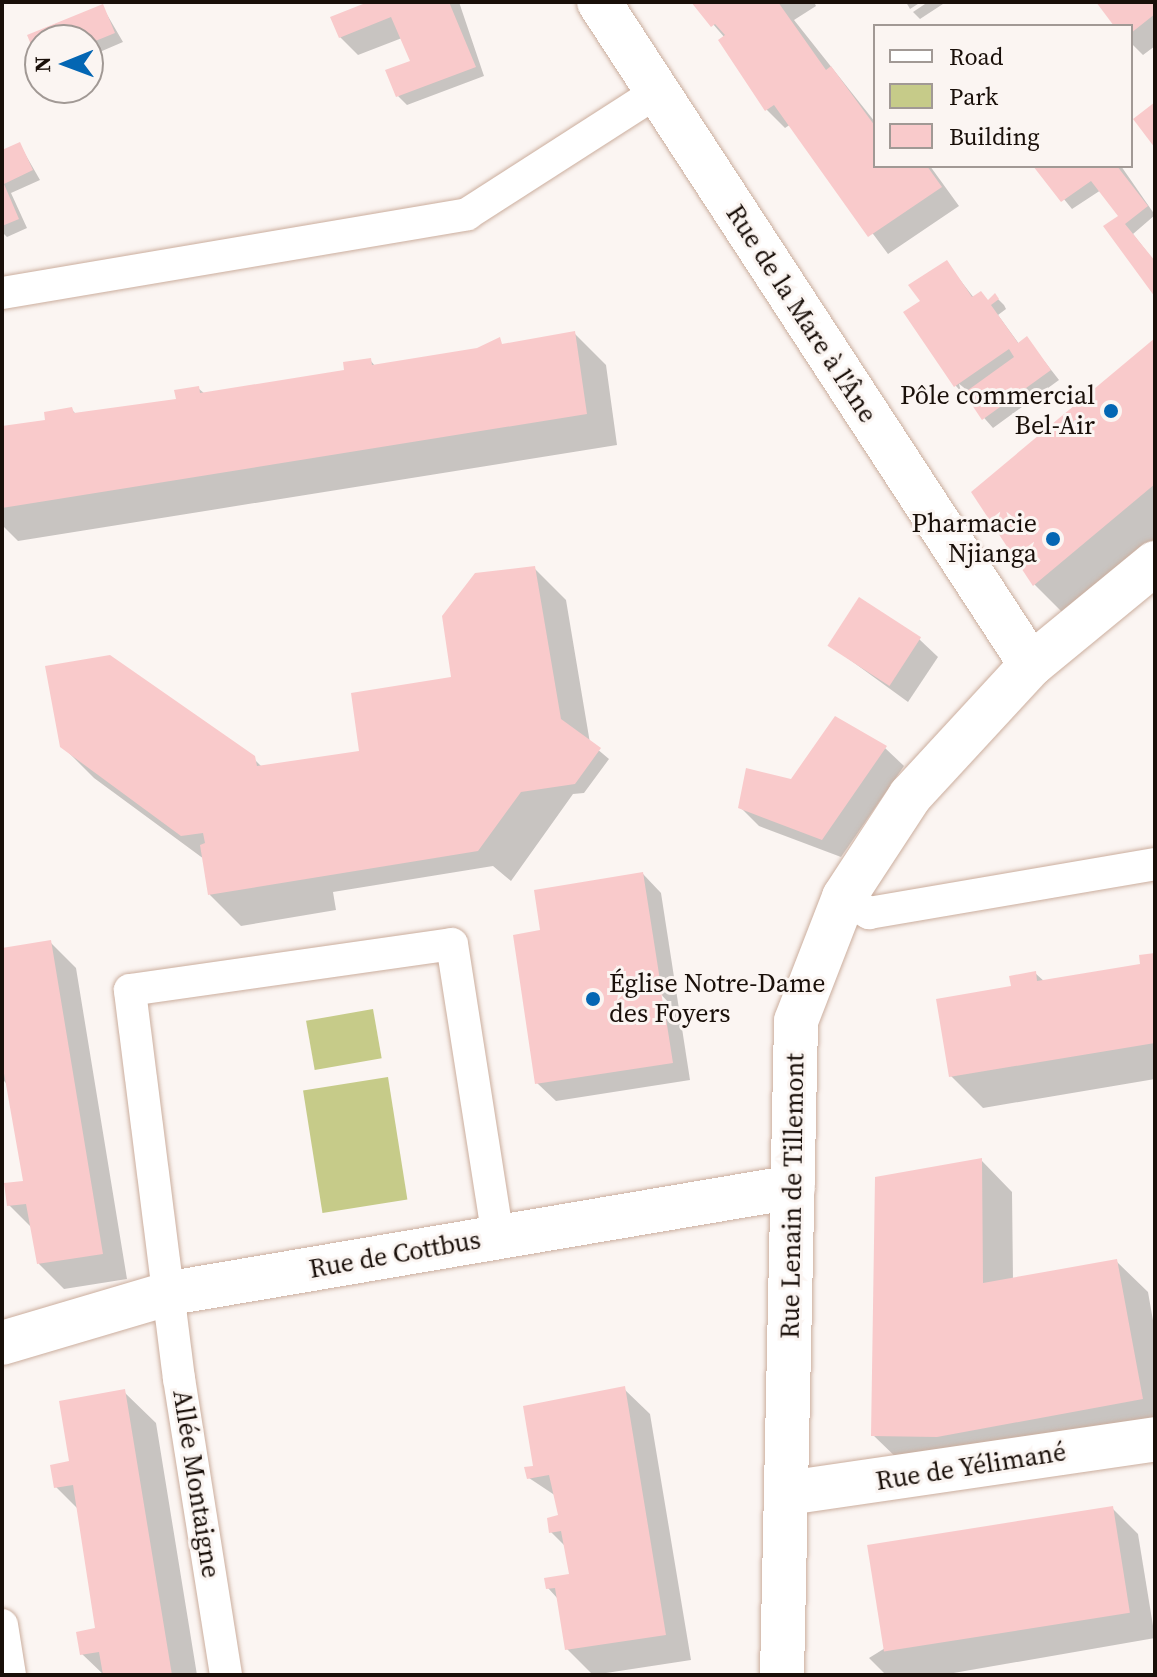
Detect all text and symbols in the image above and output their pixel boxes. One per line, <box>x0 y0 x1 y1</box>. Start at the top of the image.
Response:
north arrow <box>24 24 104 104</box>
legend <box>873 24 1133 168</box>
text: Road <box>949 40 1003 73</box>
text: N <box>27 56 57 73</box>
text: Park <box>949 80 998 113</box>
text: Building <box>949 120 1040 153</box>
street label: Rue de la Mare à l'Âne <box>719 199 883 429</box>
place label: Pôle commercial Bel-Air <box>900 380 1095 442</box>
marker: Pôle commercial Bel-Air <box>1102 402 1120 420</box>
place label: Pharmacie Njianga <box>912 508 1037 570</box>
marker: Pharmacie Njianga <box>1044 530 1062 548</box>
place label: Église Notre-Dame des Foyers <box>609 968 826 1030</box>
marker: Église Notre-Dame des Foyers <box>584 990 602 1008</box>
street label: Rue Lenain de Tillemont <box>775 1053 811 1339</box>
street label: Rue de Cottbus <box>307 1225 483 1285</box>
street label: Allée Montaigne <box>166 1388 226 1580</box>
street label: Rue de Yélimané <box>873 1436 1069 1498</box>

